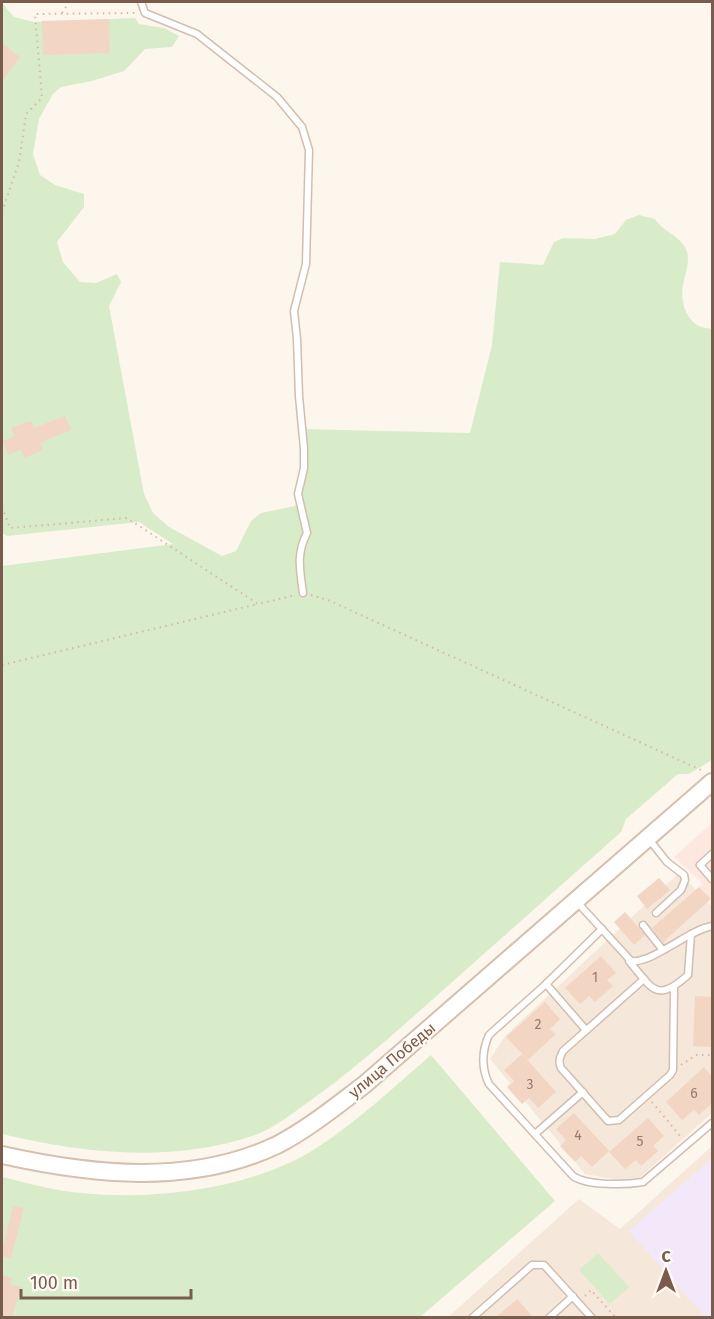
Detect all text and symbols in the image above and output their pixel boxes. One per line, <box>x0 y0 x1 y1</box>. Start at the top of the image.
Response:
house number: 1 <box>592 969 598 986</box>
house number: 2 <box>535 1016 542 1033</box>
street label: улица Победы <box>345 1018 439 1102</box>
house number: 3 <box>527 1076 534 1093</box>
house number: 6 <box>690 1085 698 1102</box>
house number: 4 <box>574 1127 582 1144</box>
house number: 5 <box>636 1133 644 1150</box>
north arrow <box>636 1241 696 1301</box>
text: С <box>661 1247 671 1266</box>
scale bar <box>21 1262 190 1300</box>
text: 100 m <box>30 1272 78 1294</box>

